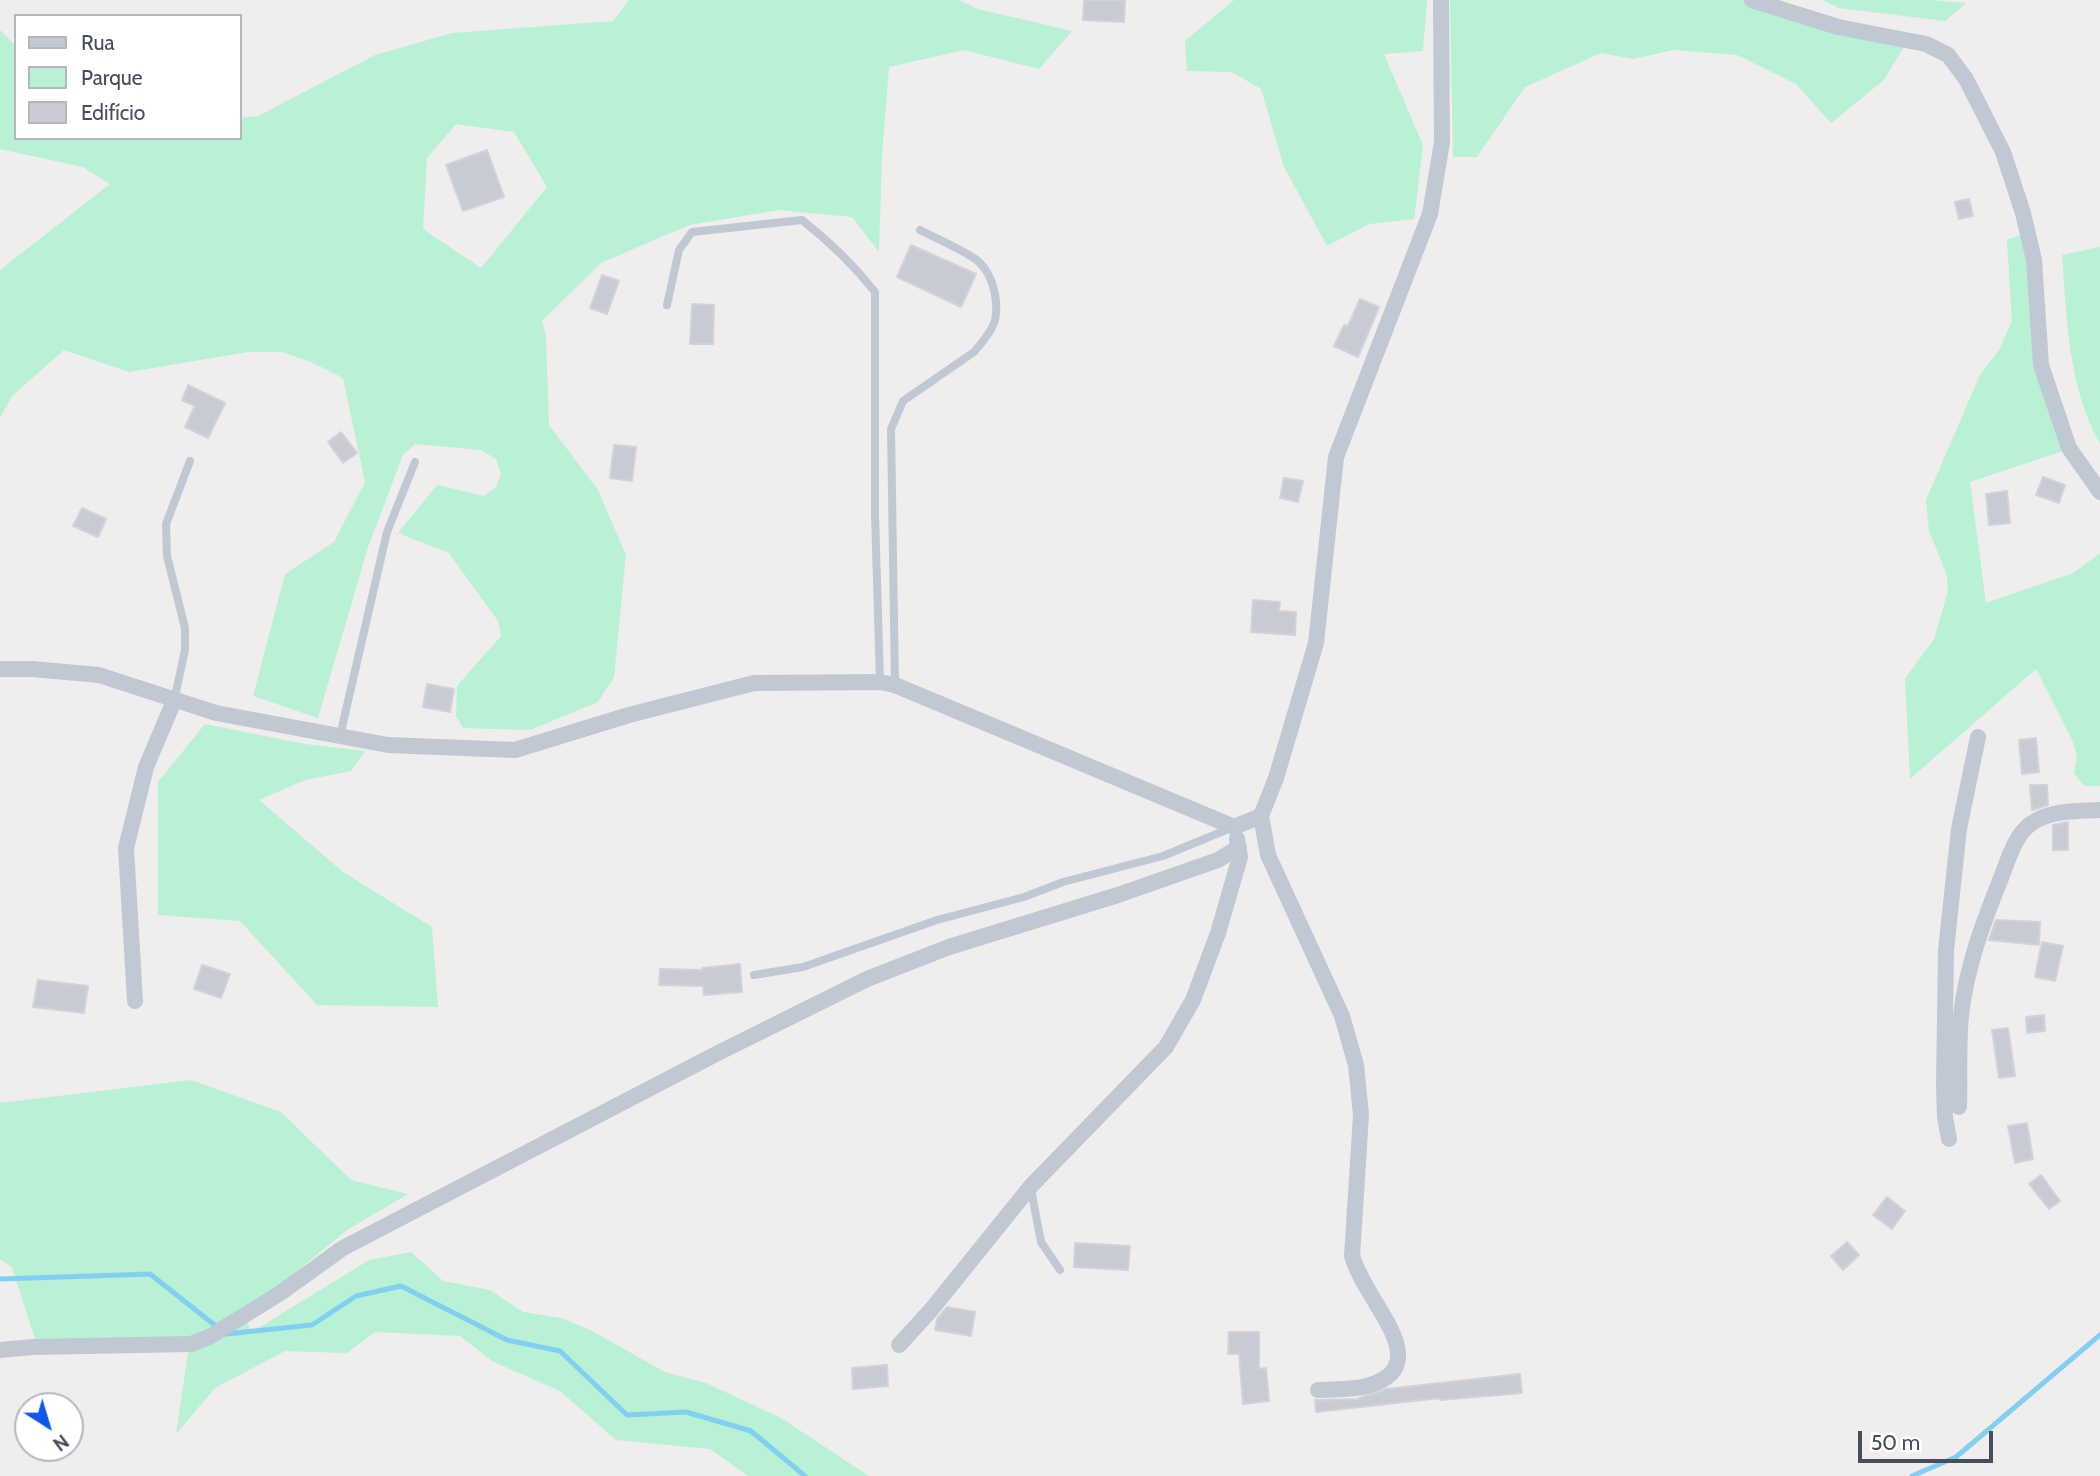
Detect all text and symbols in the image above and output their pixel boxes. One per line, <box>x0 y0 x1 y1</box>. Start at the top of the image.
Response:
legend <box>14 14 242 140</box>
text: Rua <box>81 30 115 55</box>
text: Parque <box>81 65 143 90</box>
text: Edifício <box>81 100 145 125</box>
north arrow <box>14 1392 84 1462</box>
scale bar <box>1862 1416 1997 1460</box>
text: N <box>48 1429 73 1456</box>
text: 50 m <box>1871 1430 1920 1455</box>

